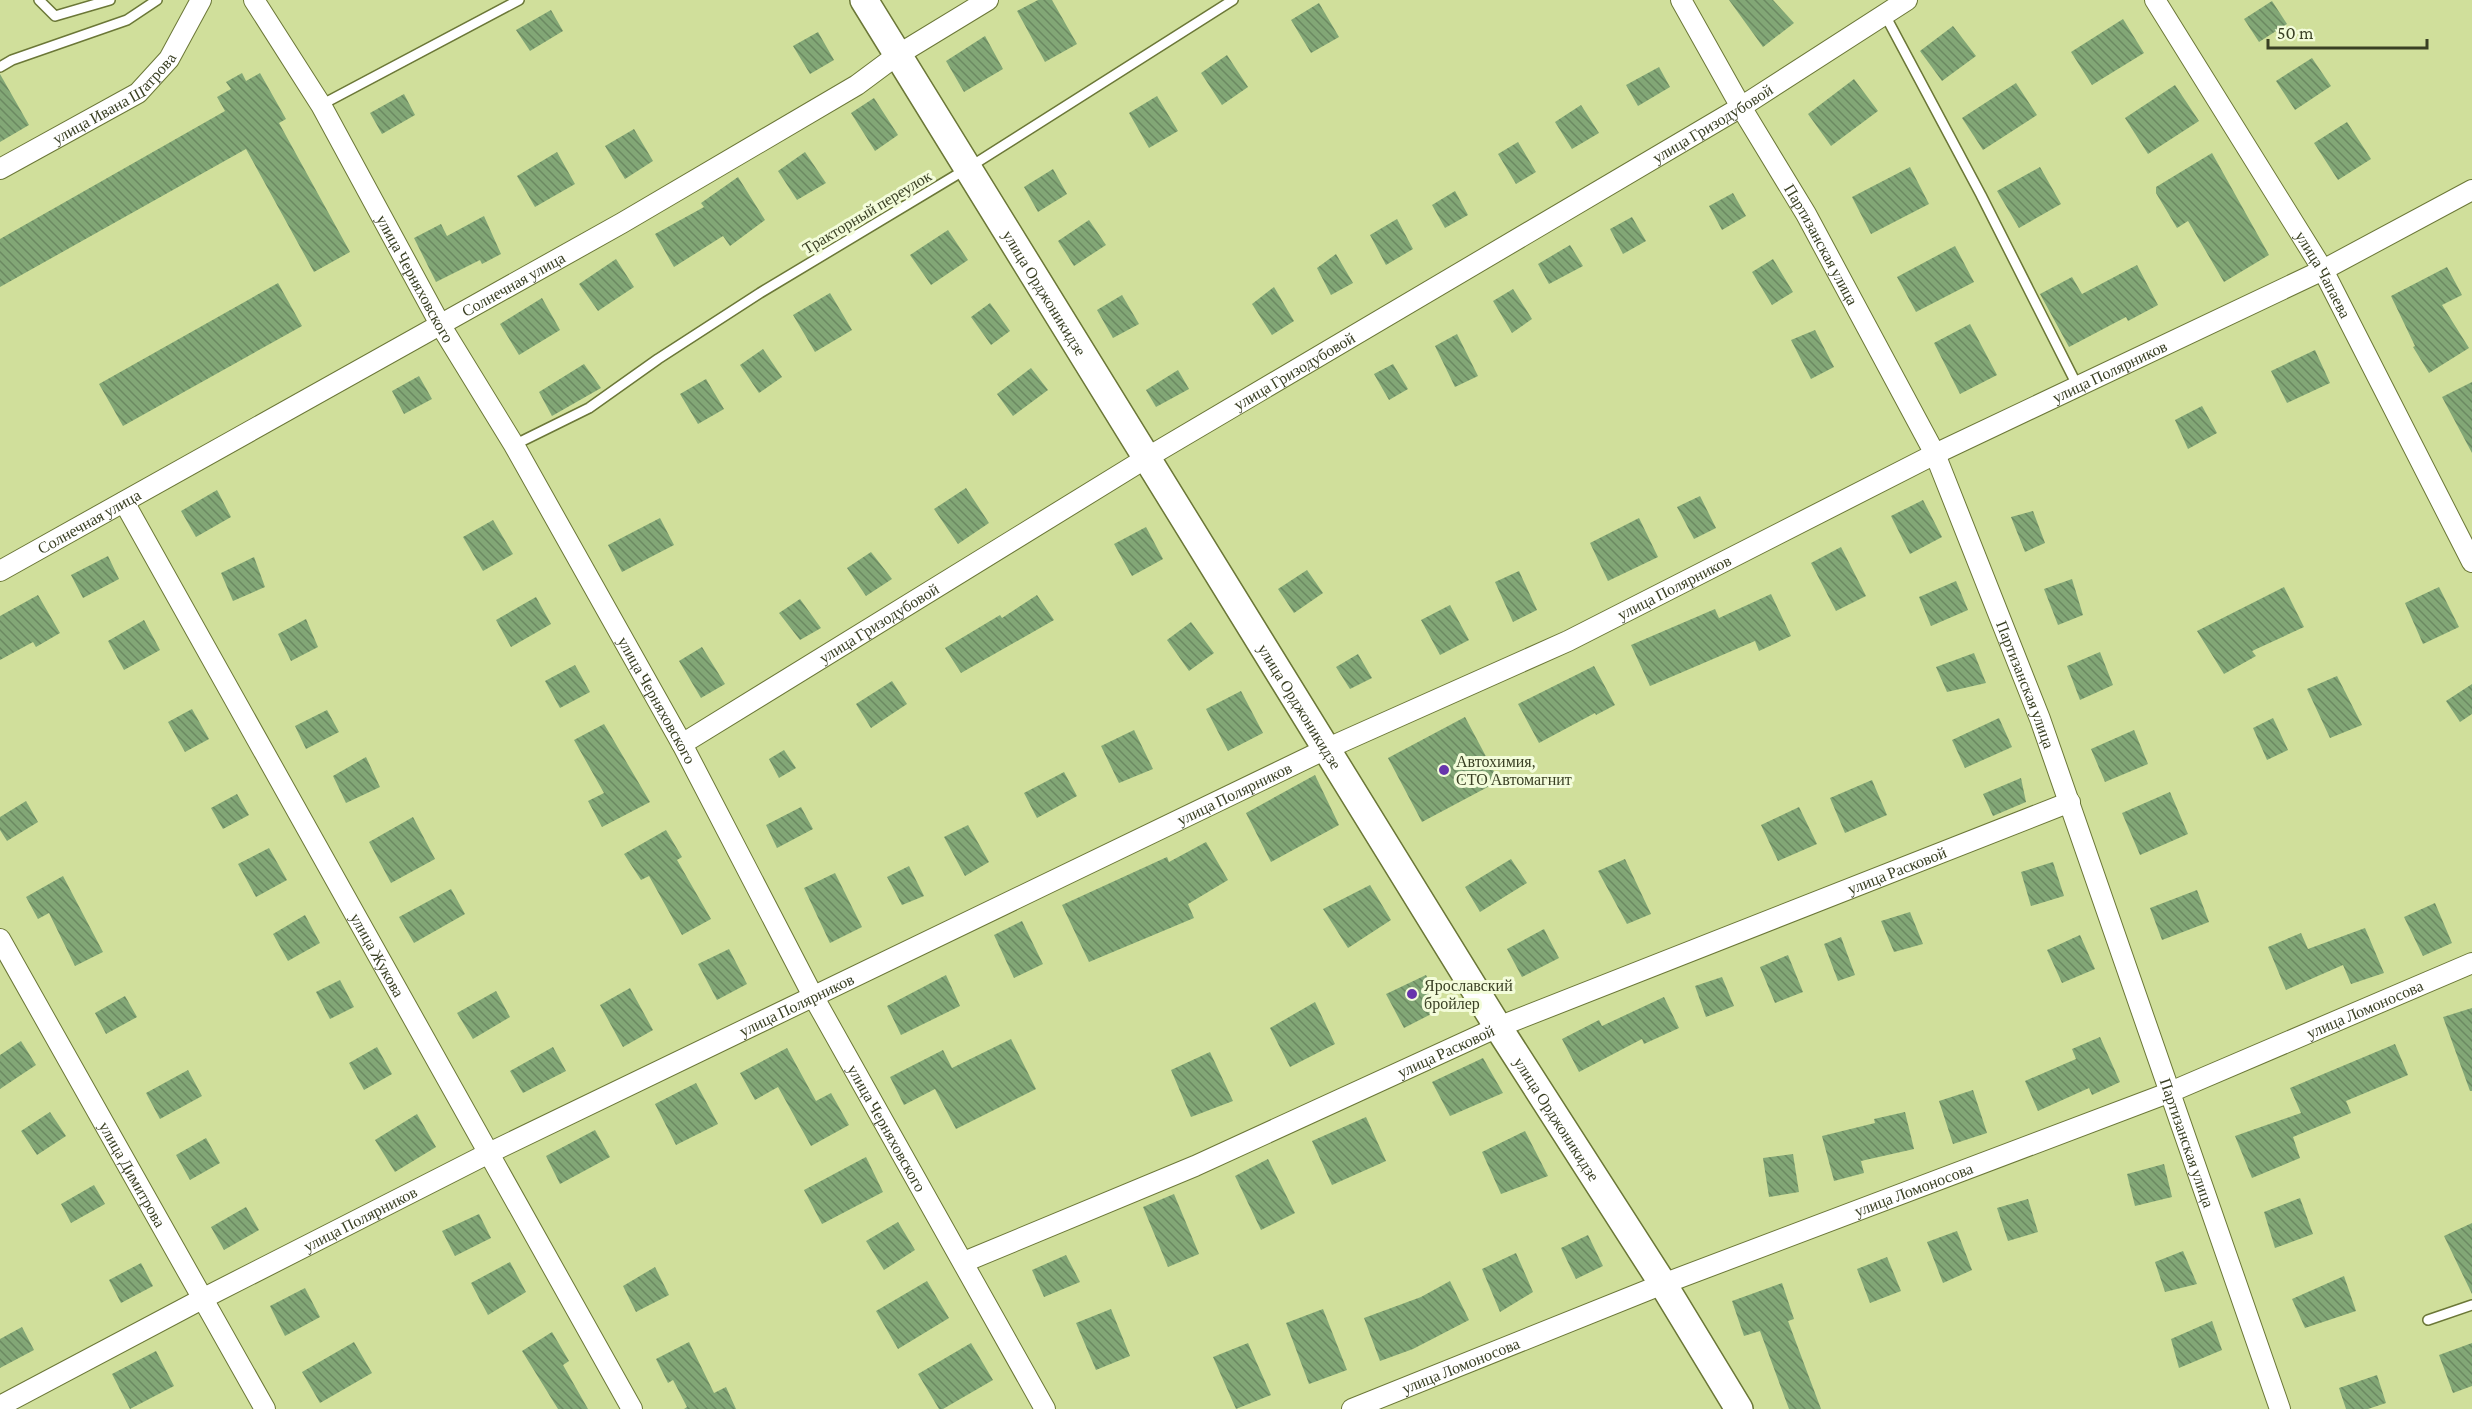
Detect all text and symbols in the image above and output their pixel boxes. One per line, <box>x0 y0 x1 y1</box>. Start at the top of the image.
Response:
scale bar <box>2268 12 2427 50</box>
text: 50 m <box>2277 23 2314 43</box>
street label: улица Ивана Шатрова <box>49 50 179 148</box>
street label: улица Гризодубовой <box>1649 80 1776 167</box>
street label: Тракторный переулок <box>800 167 935 258</box>
street label: Партизанская улица <box>1781 181 1862 308</box>
street label: улица Черняховского <box>373 212 457 345</box>
street label: улица Орджоникидзе <box>999 227 1090 358</box>
street label: улица Чапаева <box>2291 228 2354 321</box>
street label: Солнечная улица <box>459 248 568 319</box>
street label: улица Гризодубовой <box>1231 328 1358 414</box>
street label: улица Полярников <box>2049 337 2170 407</box>
street label: Солнечная улица <box>35 486 143 557</box>
street label: улица Полярников <box>1615 551 1734 624</box>
street label: улица Гризодубовой <box>816 579 942 667</box>
street label: Партизанская улица <box>1993 618 2058 751</box>
street label: улица Черняховского <box>614 633 699 766</box>
street label: улица Орджоникидзе <box>1254 641 1345 772</box>
place label: Автохимия, СТО Автомагнит <box>1456 753 1572 788</box>
street label: улица Полярников <box>1174 758 1294 829</box>
marker: Автохимия, СТО Автомагнит <box>1437 763 1451 777</box>
street label: улица Расковой <box>1845 843 1949 898</box>
street label: улица Жукова <box>346 910 408 1000</box>
street label: улица Полярников <box>737 970 857 1040</box>
street label: улица Ломоносова <box>2304 976 2426 1042</box>
place label: Ярославский бройлер <box>1424 977 1513 1013</box>
marker: Ярославский бройлер <box>1405 987 1419 1001</box>
street label: улица Расковой <box>1395 1021 1497 1081</box>
street label: улица Орджоникидзе <box>1510 1054 1603 1184</box>
street label: улица Черняховского <box>844 1061 930 1195</box>
street label: Партизанская улица <box>2157 1076 2218 1210</box>
street label: улица Димитрова <box>95 1118 169 1230</box>
street label: улица Ломоносова <box>1852 1159 1975 1220</box>
street label: улица Полярников <box>301 1182 420 1255</box>
street label: улица Ломоносова <box>1399 1334 1522 1398</box>

